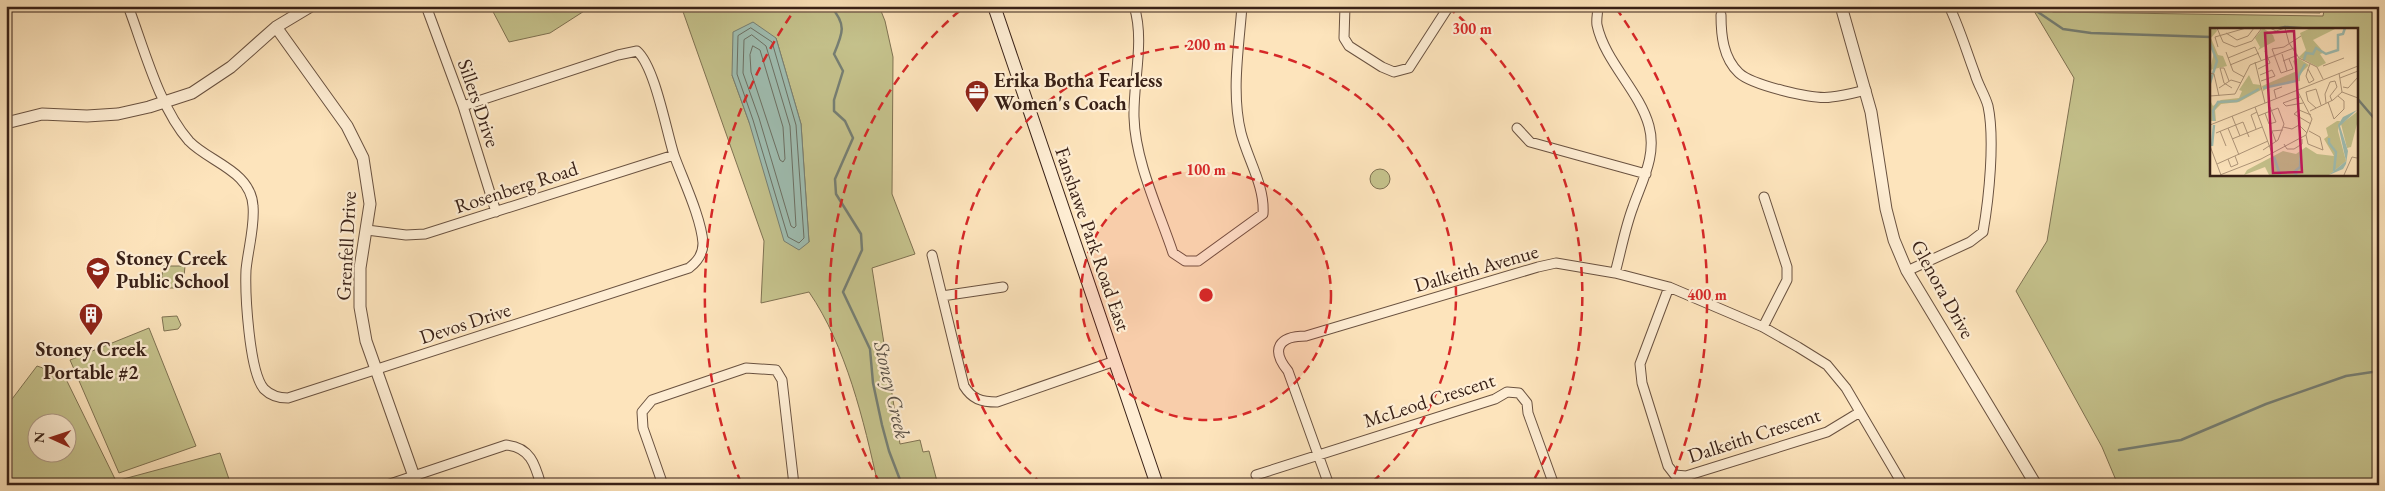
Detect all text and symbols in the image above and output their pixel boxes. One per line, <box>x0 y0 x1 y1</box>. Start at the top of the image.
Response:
text: 300 m <box>1452 19 1492 38</box>
inset map <box>2210 28 2358 175</box>
text: 200 m <box>1186 35 1226 54</box>
street label: Sillers Drive <box>452 56 506 151</box>
place label: Erika Botha Fearless Women's Coach <box>994 67 1163 116</box>
office icon: Erika Botha Fearless Women's Coach <box>964 79 990 113</box>
street label: Fanshawe Park Road East <box>1049 144 1137 335</box>
street label: Rosenberg Road <box>451 155 582 219</box>
text: 100 m <box>1186 160 1226 179</box>
street label: Grenfell Drive <box>330 190 362 301</box>
street label: Glenora Drive <box>1905 235 1981 343</box>
street label: Dalkeith Avenue <box>1411 238 1541 298</box>
place label: Stoney Creek Public School <box>116 245 229 294</box>
school or university icon: Stoney Creek Public School <box>85 256 111 290</box>
text: 400 m <box>1687 285 1727 304</box>
centre of rings <box>1197 286 1215 304</box>
street label: Devos Drive <box>416 296 514 350</box>
building icon: Stoney Creek Portable #2 <box>78 302 104 336</box>
place label: Stoney Creek Portable #2 <box>35 336 148 385</box>
water label: Stoney Creek <box>868 337 917 442</box>
street label: McLeod Crescent <box>1360 366 1499 433</box>
street label: Dalkeith Crescent <box>1684 401 1824 469</box>
north arrow <box>28 414 78 464</box>
text: N <box>30 431 48 443</box>

